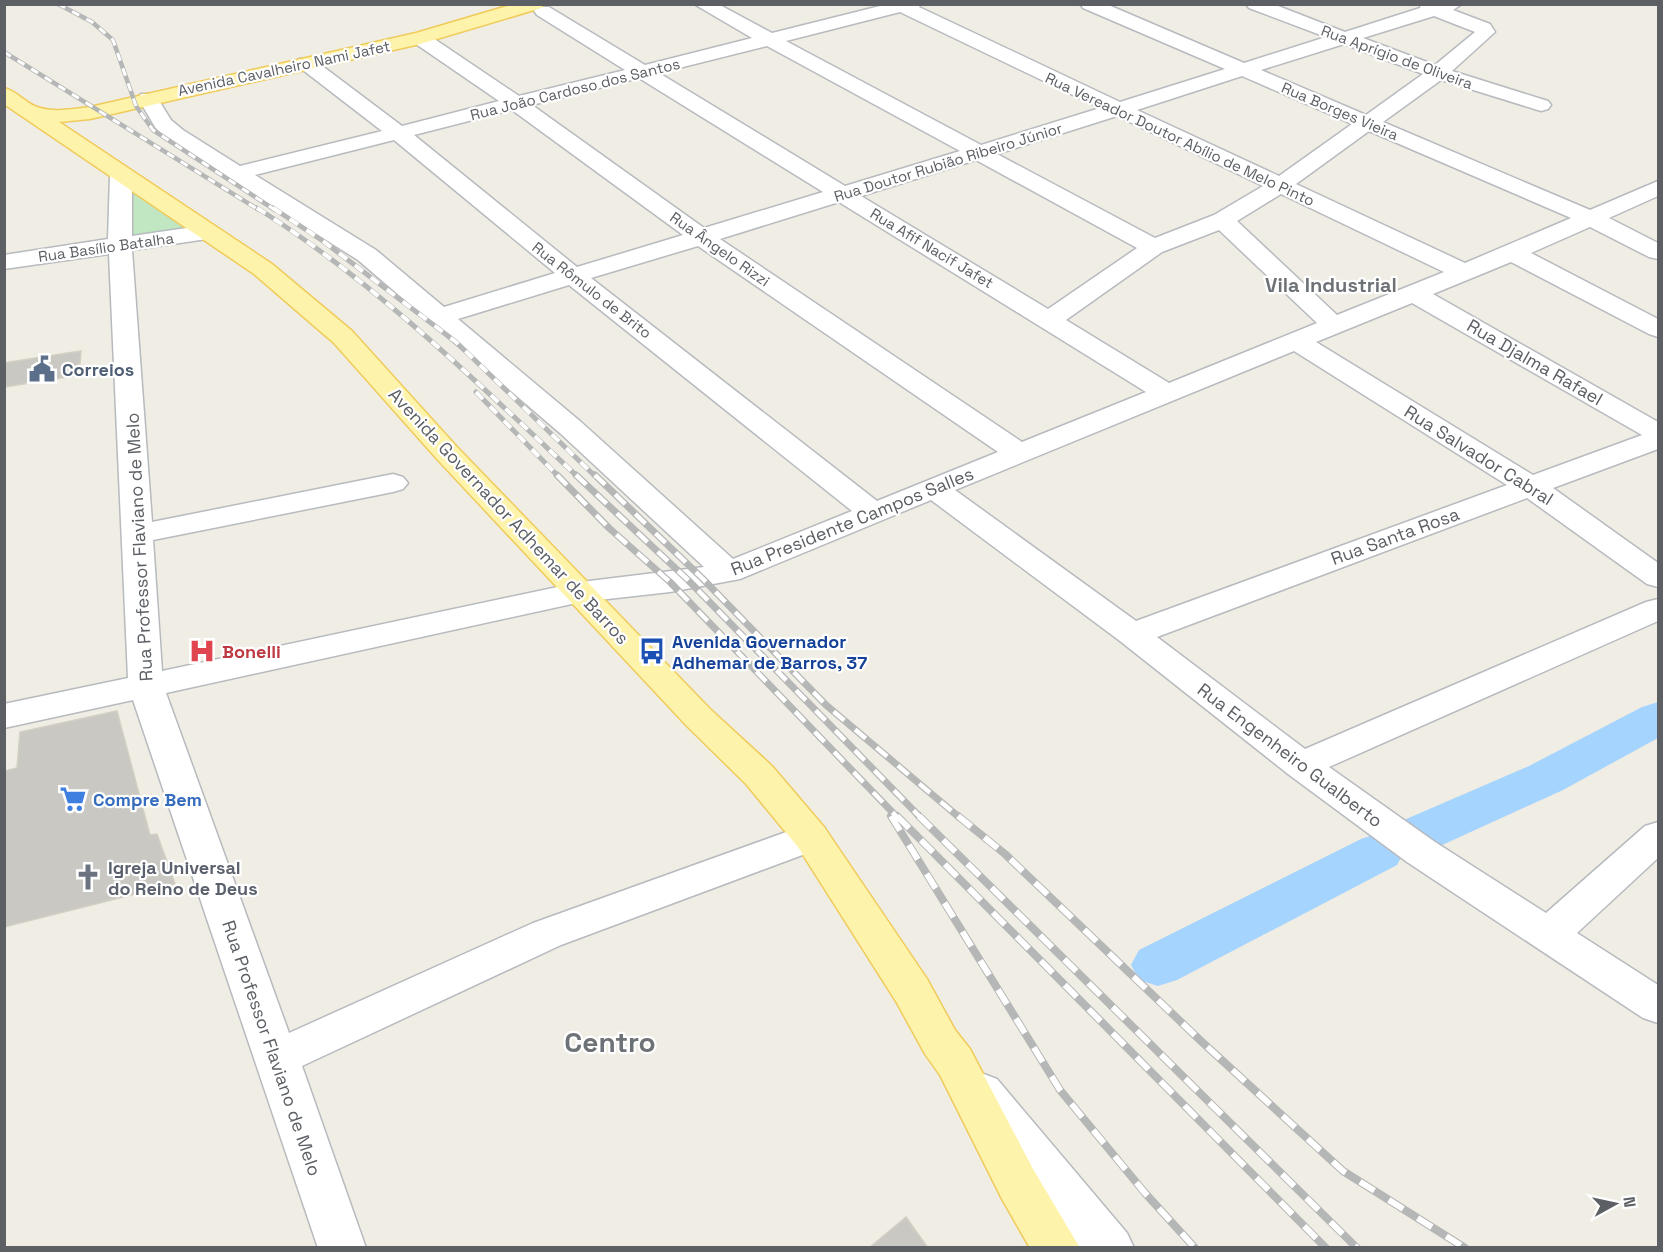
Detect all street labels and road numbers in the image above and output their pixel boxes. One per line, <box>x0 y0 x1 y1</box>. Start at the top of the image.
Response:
street label: Rua Aprígio de Oliveira <box>1319 21 1476 93</box>
street label: Avenida Cavalheiro Nami Jafet <box>176 36 392 100</box>
street label: Rua João Cardoso dos Santos <box>468 54 682 124</box>
street label: Rua Vereador Doutor Abílio de Melo Pinto <box>1042 68 1318 210</box>
street label: Rua Borges Vieira <box>1279 78 1402 144</box>
street label: Rua Doutor Rubião Ribeiro Júnior <box>832 118 1065 206</box>
street label: Rua Afif Nacif Jafet <box>867 204 997 292</box>
street label: Rua Ângelo Rizzi <box>666 208 774 290</box>
street label: Rua Basílio Batalha <box>37 228 175 266</box>
street label: Rua Rômulo de Brito <box>529 238 655 342</box>
street label: Rua Djalma Rafael <box>1463 314 1607 410</box>
street label: Avenida Governador Adhemar de Barros <box>384 383 634 649</box>
street label: Rua Salvador Cabral <box>1400 400 1558 510</box>
street label: Rua Professor Flaviano de Melo <box>120 412 158 682</box>
street label: Rua Presidente Campos Salles <box>727 462 977 580</box>
street label: Rua Santa Rosa <box>1328 502 1462 570</box>
street label: Rua Engenheiro Gualberto <box>1193 678 1387 832</box>
street label: Rua Professor Flaviano de Melo <box>217 917 327 1179</box>

